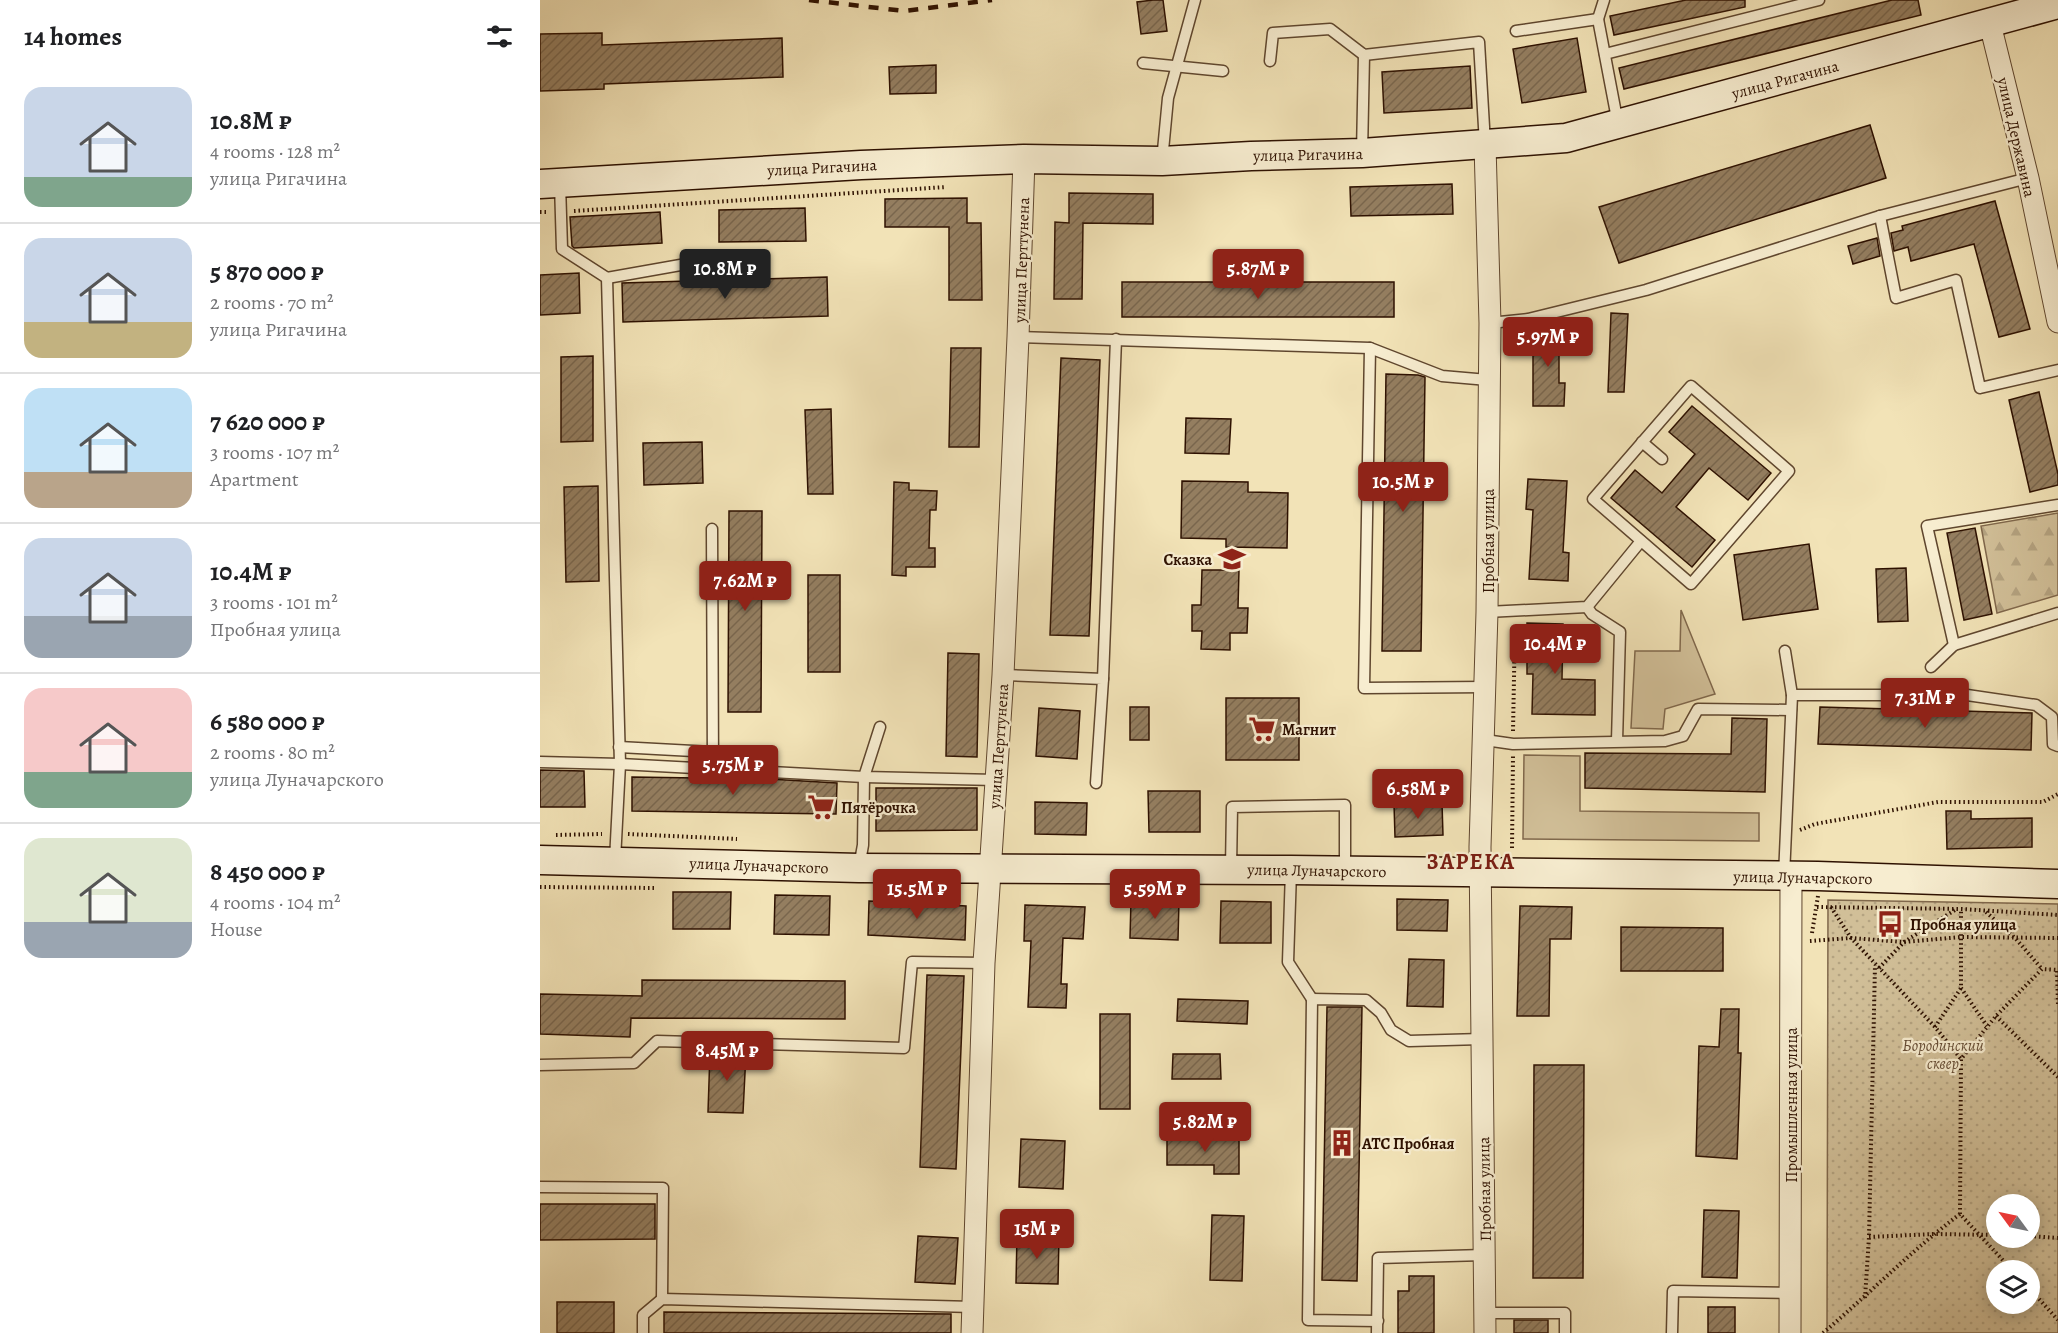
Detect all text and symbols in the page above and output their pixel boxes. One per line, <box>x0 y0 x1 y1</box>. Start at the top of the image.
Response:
text: 14 homes <box>24 19 122 54</box>
icon: filters <box>483 20 516 53</box>
street label: улица Ригачина <box>1728 55 1842 105</box>
street label: улица Державина <box>1991 74 2041 200</box>
text: 10.8M ₽ <box>210 103 292 138</box>
icon: home <box>72 111 144 183</box>
text: 4 rooms · 128 m² <box>210 138 340 165</box>
street label: улица Ригачина <box>1252 143 1364 167</box>
street label: улица Ригачина <box>766 154 878 182</box>
text: улица Ригачина <box>210 165 347 192</box>
street label: улица Перттунена <box>1009 196 1035 324</box>
pin: 10.8M ₽ <box>670 249 780 300</box>
pin: 5.87M ₽ <box>1203 249 1313 300</box>
text: 5 870 000 ₽ <box>210 254 324 289</box>
text: 10.8M ₽ <box>694 255 756 282</box>
text: 5.87M ₽ <box>1227 255 1289 282</box>
icon: home <box>72 262 144 334</box>
text: 2 rooms · 70 m² <box>210 289 334 316</box>
text: улица Ригачина <box>210 316 347 343</box>
pin: 5.97M ₽ <box>1493 317 1603 368</box>
text: 5.97M ₽ <box>1517 323 1579 350</box>
text: 7 620 000 ₽ <box>210 404 325 439</box>
icon: home <box>72 412 144 484</box>
text: 3 rooms · 107 m² <box>210 439 339 466</box>
pin: 10.5M ₽ <box>1348 462 1458 513</box>
text: Apartment <box>210 466 299 493</box>
text: 10.5M ₽ <box>1372 468 1434 495</box>
street label: Пробная улица <box>1478 488 1500 593</box>
school or university icon: Сказка <box>1217 544 1247 574</box>
place label: Сказка <box>1163 549 1212 571</box>
text: 10.4M ₽ <box>210 554 291 589</box>
pin: 7.62M ₽ <box>690 561 800 612</box>
icon: home <box>72 562 144 634</box>
text: 7.62M ₽ <box>713 567 777 594</box>
text: 3 rooms · 101 m² <box>210 589 338 616</box>
text: Пробная улица <box>210 616 341 643</box>
pin: 10.4M ₽ <box>1500 624 1610 675</box>
text: 10.4M ₽ <box>1524 630 1586 657</box>
pin: 7.31M ₽ <box>1870 678 1980 729</box>
street label: улица Перттунена <box>984 682 1014 810</box>
text: 7.31M ₽ <box>1895 684 1955 711</box>
text: 6 580 000 ₽ <box>210 704 325 739</box>
icon: home <box>72 712 144 784</box>
supermarket icon: Магнит <box>1247 714 1277 744</box>
place label: Магнит <box>1282 719 1337 741</box>
text: 2 rooms · 80 m² <box>210 739 335 766</box>
pin: 5.75M ₽ <box>678 745 788 796</box>
text: 5.75M ₽ <box>702 751 764 778</box>
text: улица Луначарского <box>210 766 384 793</box>
pin: 6.58M ₽ <box>1363 769 1473 820</box>
text: 6.58M ₽ <box>1386 775 1450 802</box>
supermarket icon: Пятёрочка <box>806 792 836 822</box>
place label: Пятёрочка <box>841 797 916 819</box>
district label: ЗАРЕКА <box>1427 847 1515 877</box>
street label: улица Луначарского <box>688 853 829 879</box>
text: 8 450 000 ₽ <box>210 854 325 889</box>
street label: улица Луначарского <box>1246 859 1387 883</box>
icon: home <box>72 862 144 934</box>
street label: улица Луначарского <box>1732 866 1873 890</box>
pin: 15.5M ₽ <box>862 869 972 920</box>
pin: 5.59M ₽ <box>1100 869 1210 920</box>
text: 15.5M ₽ <box>887 875 947 902</box>
text: 5.59M ₽ <box>1124 875 1186 902</box>
text: 4 rooms · 104 m² <box>210 889 341 916</box>
bus stop icon: Пробная улица <box>1875 909 1905 939</box>
place label: Пробная улица <box>1910 914 2017 936</box>
text: House <box>210 916 262 943</box>
street label: Промышленная улица <box>1781 1027 1803 1183</box>
pin: 8.45M ₽ <box>672 1031 782 1082</box>
park label: Бородинский сквер <box>1902 1035 1984 1075</box>
text: 8.45M ₽ <box>695 1037 759 1064</box>
pin: 5.82M ₽ <box>1150 1102 1260 1153</box>
text: 5.82M ₽ <box>1173 1108 1237 1135</box>
building icon: АТС Пробная <box>1327 1128 1357 1158</box>
place label: АТС Пробная <box>1361 1133 1455 1155</box>
street label: Пробная улица <box>1473 1136 1497 1242</box>
north arrow <box>1986 1194 2040 1248</box>
map controls <box>1986 1194 2040 1314</box>
pin: 15M ₽ <box>995 1209 1079 1260</box>
text: 15M ₽ <box>1014 1215 1060 1242</box>
button: layers <box>1986 1260 2040 1314</box>

